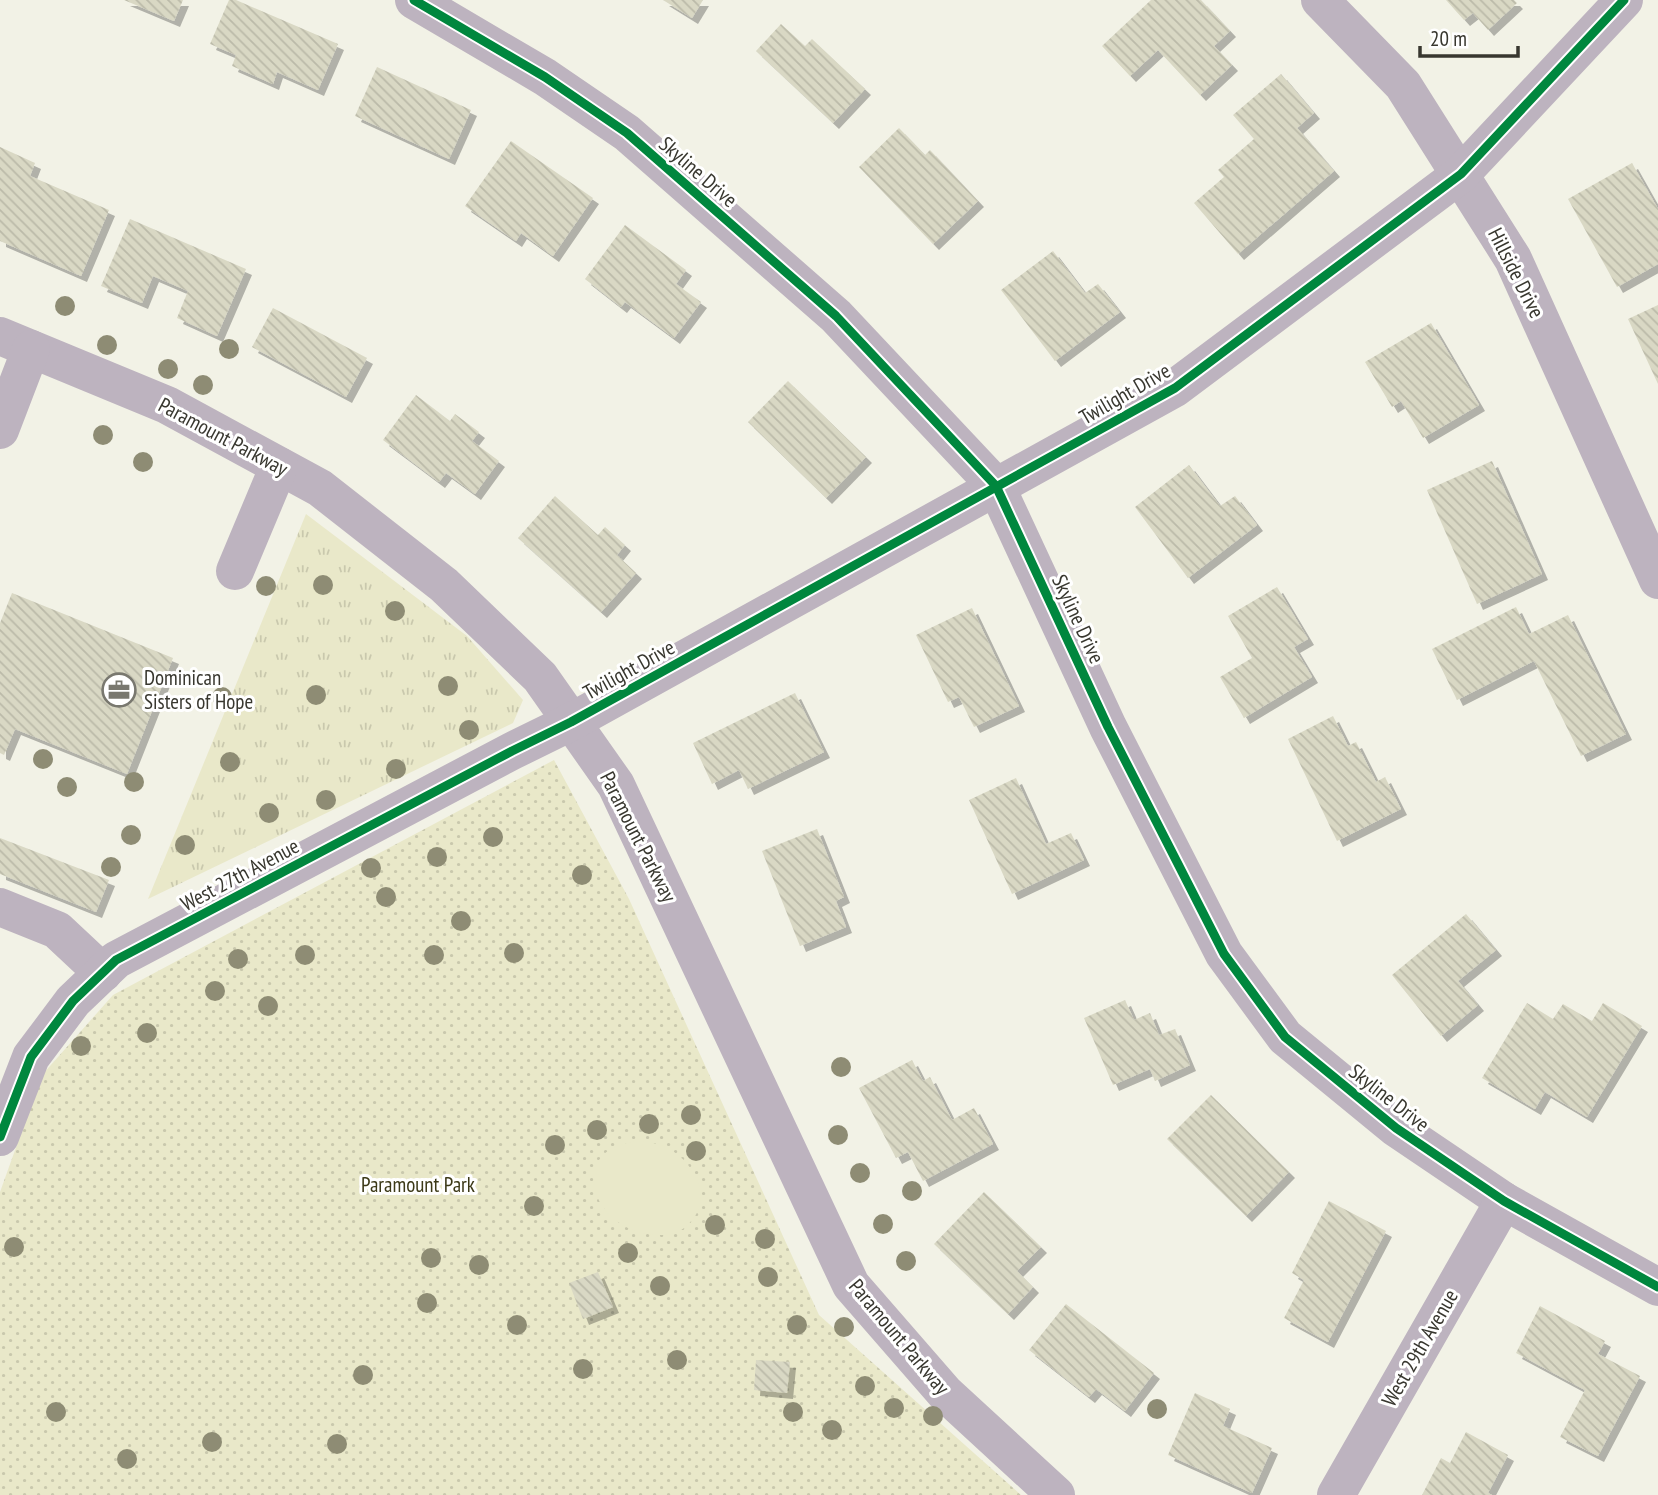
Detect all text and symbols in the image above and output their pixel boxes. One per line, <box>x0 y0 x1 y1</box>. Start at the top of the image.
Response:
scale bar <box>1420 14 1518 58</box>
text: 20 m <box>1430 25 1467 52</box>
street label: Skyline Drive <box>654 130 743 213</box>
street label: Hillside Drive <box>1482 223 1551 322</box>
street label: Twilight Drive <box>1075 357 1175 430</box>
street label: Paramount Parkway <box>154 391 293 482</box>
street label: Skyline Drive <box>1046 570 1111 668</box>
street label: Twilight Drive <box>578 633 679 706</box>
place label: Dominican Sisters of Hope <box>144 664 253 715</box>
office icon: Dominican Sisters of Hope <box>100 671 138 709</box>
street label: Paramount Parkway <box>594 767 683 907</box>
street label: West 27th Avenue <box>176 832 304 917</box>
street label: Skyline Drive <box>1344 1058 1435 1137</box>
park label: Paramount Park <box>361 1171 475 1198</box>
street label: Paramount Parkway <box>843 1273 956 1400</box>
street label: West 29th Avenue <box>1375 1285 1464 1411</box>

